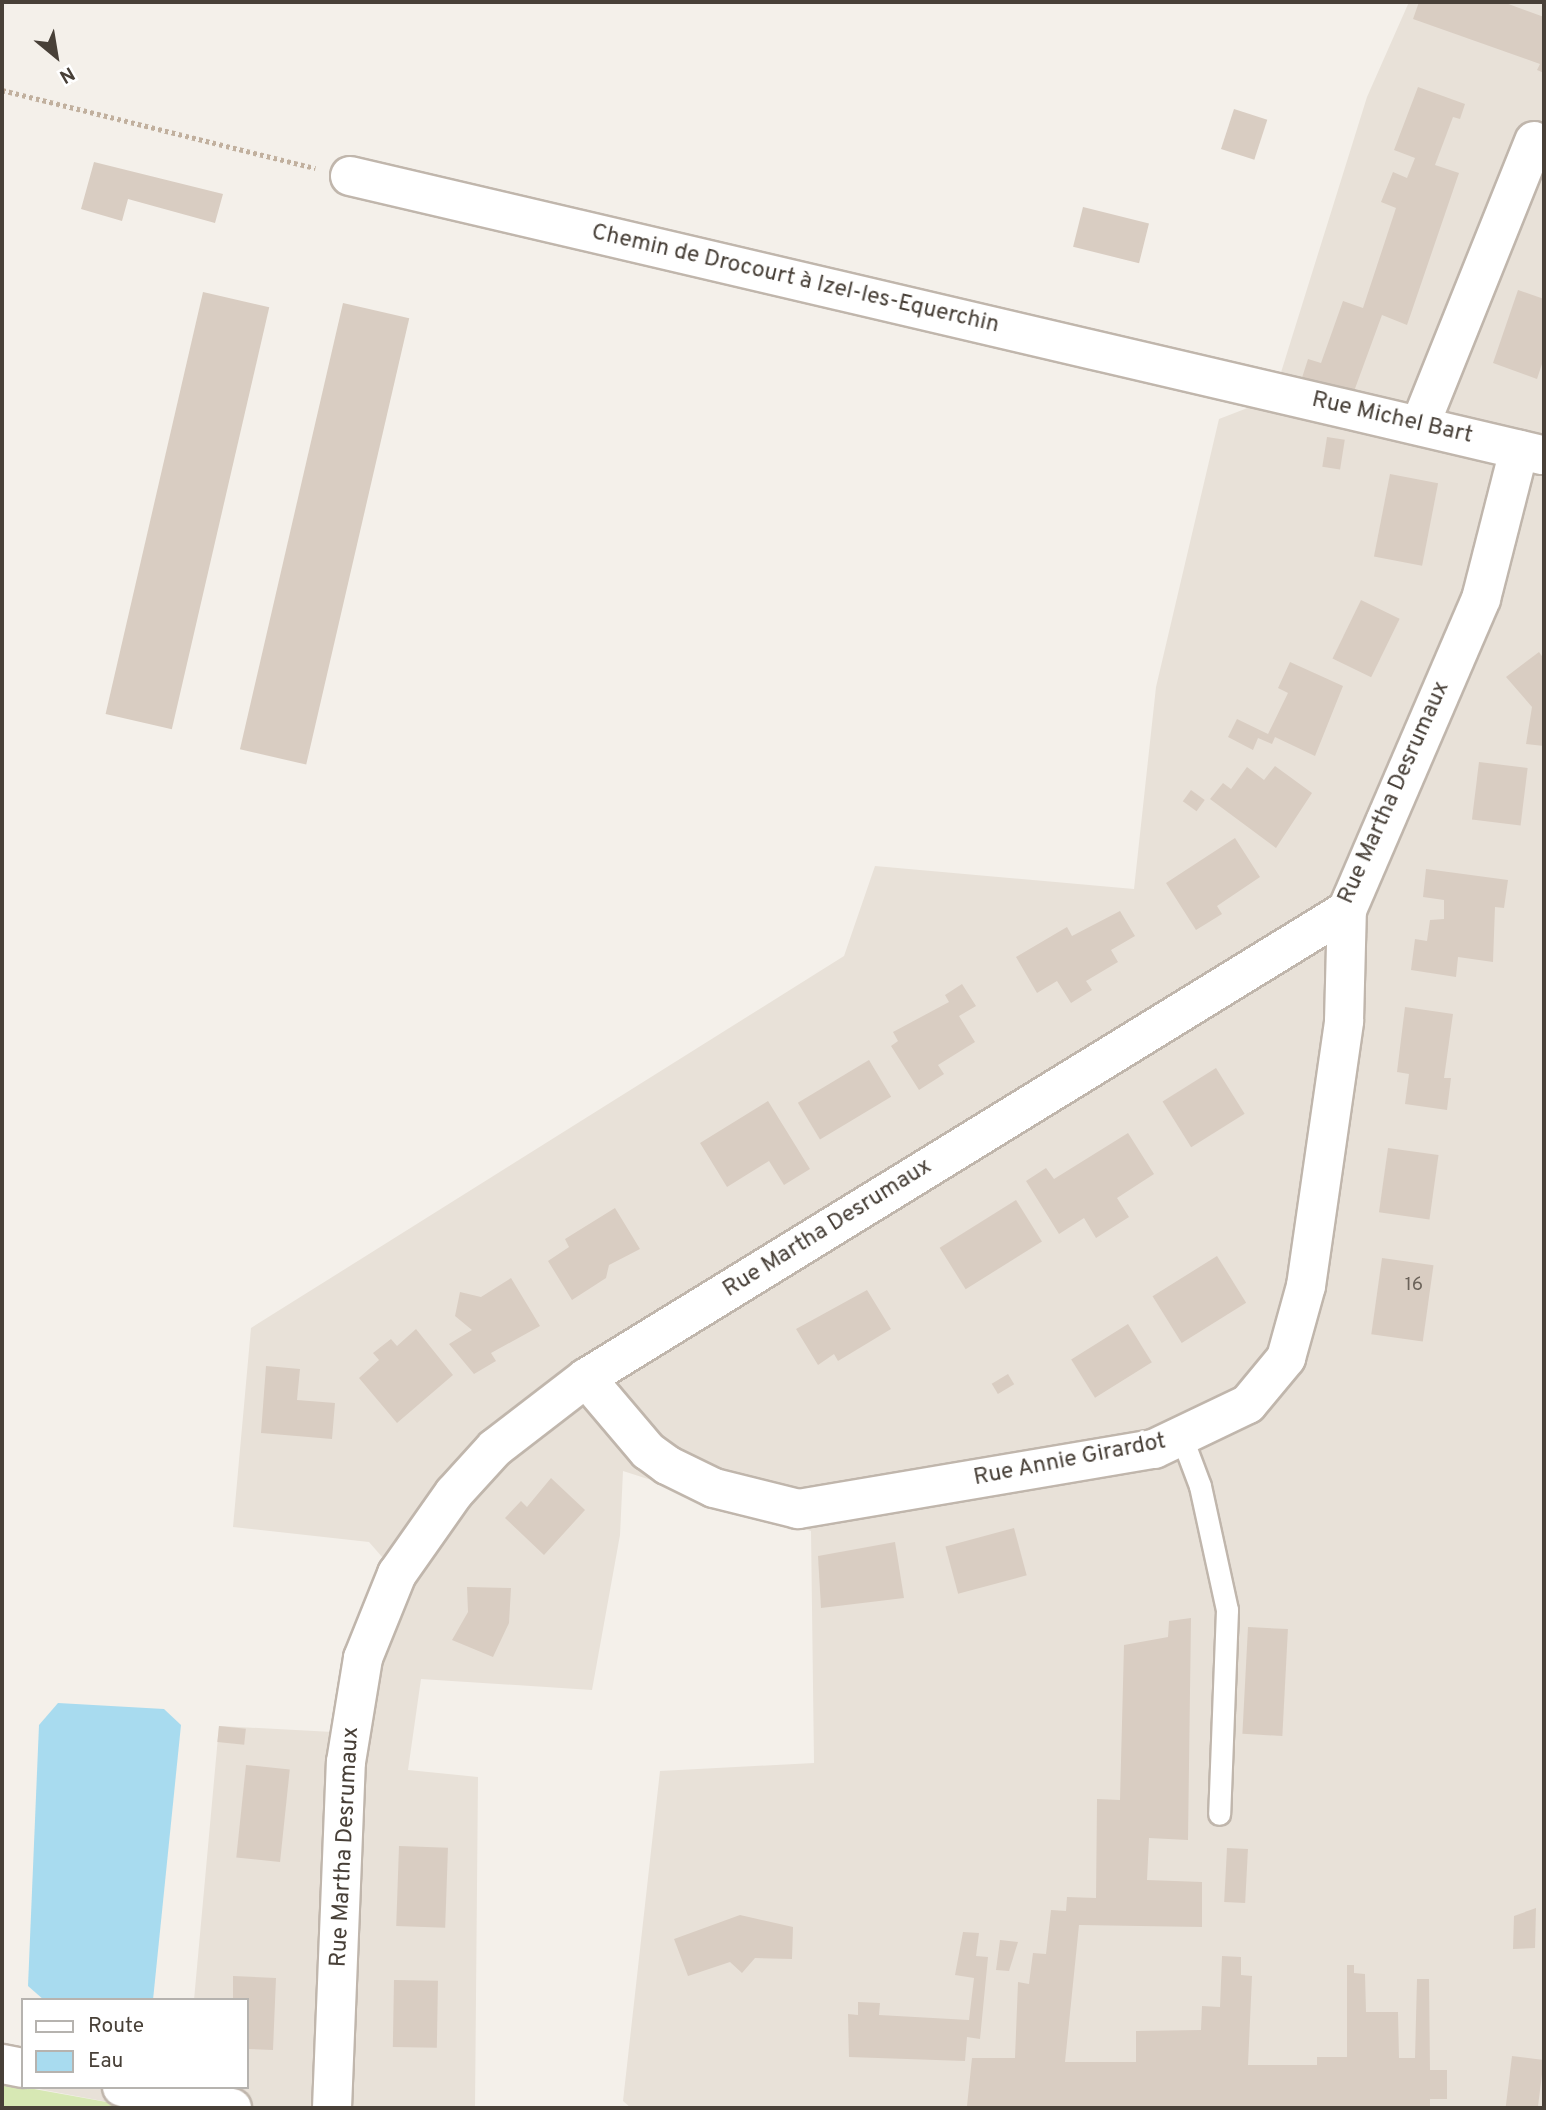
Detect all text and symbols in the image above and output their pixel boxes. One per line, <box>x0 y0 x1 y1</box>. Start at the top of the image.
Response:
north arrow <box>21 21 91 91</box>
text: N <box>55 60 78 88</box>
street label: Chemin de Drocourt à Izel-les-Equerchin <box>589 220 1001 340</box>
street label: Rue Michel Bart <box>1309 387 1475 451</box>
street label: Rue Martha Desrumaux <box>1333 677 1457 909</box>
street label: Rue Martha Desrumaux <box>719 1154 937 1304</box>
house number: 16 <box>1405 1275 1423 1297</box>
street label: Rue Annie Girardot <box>971 1429 1169 1493</box>
street label: Rue Martha Desrumaux <box>326 1726 366 1968</box>
legend <box>21 1998 248 2089</box>
text: Route <box>88 2013 144 2040</box>
text: Eau <box>88 2048 123 2075</box>

